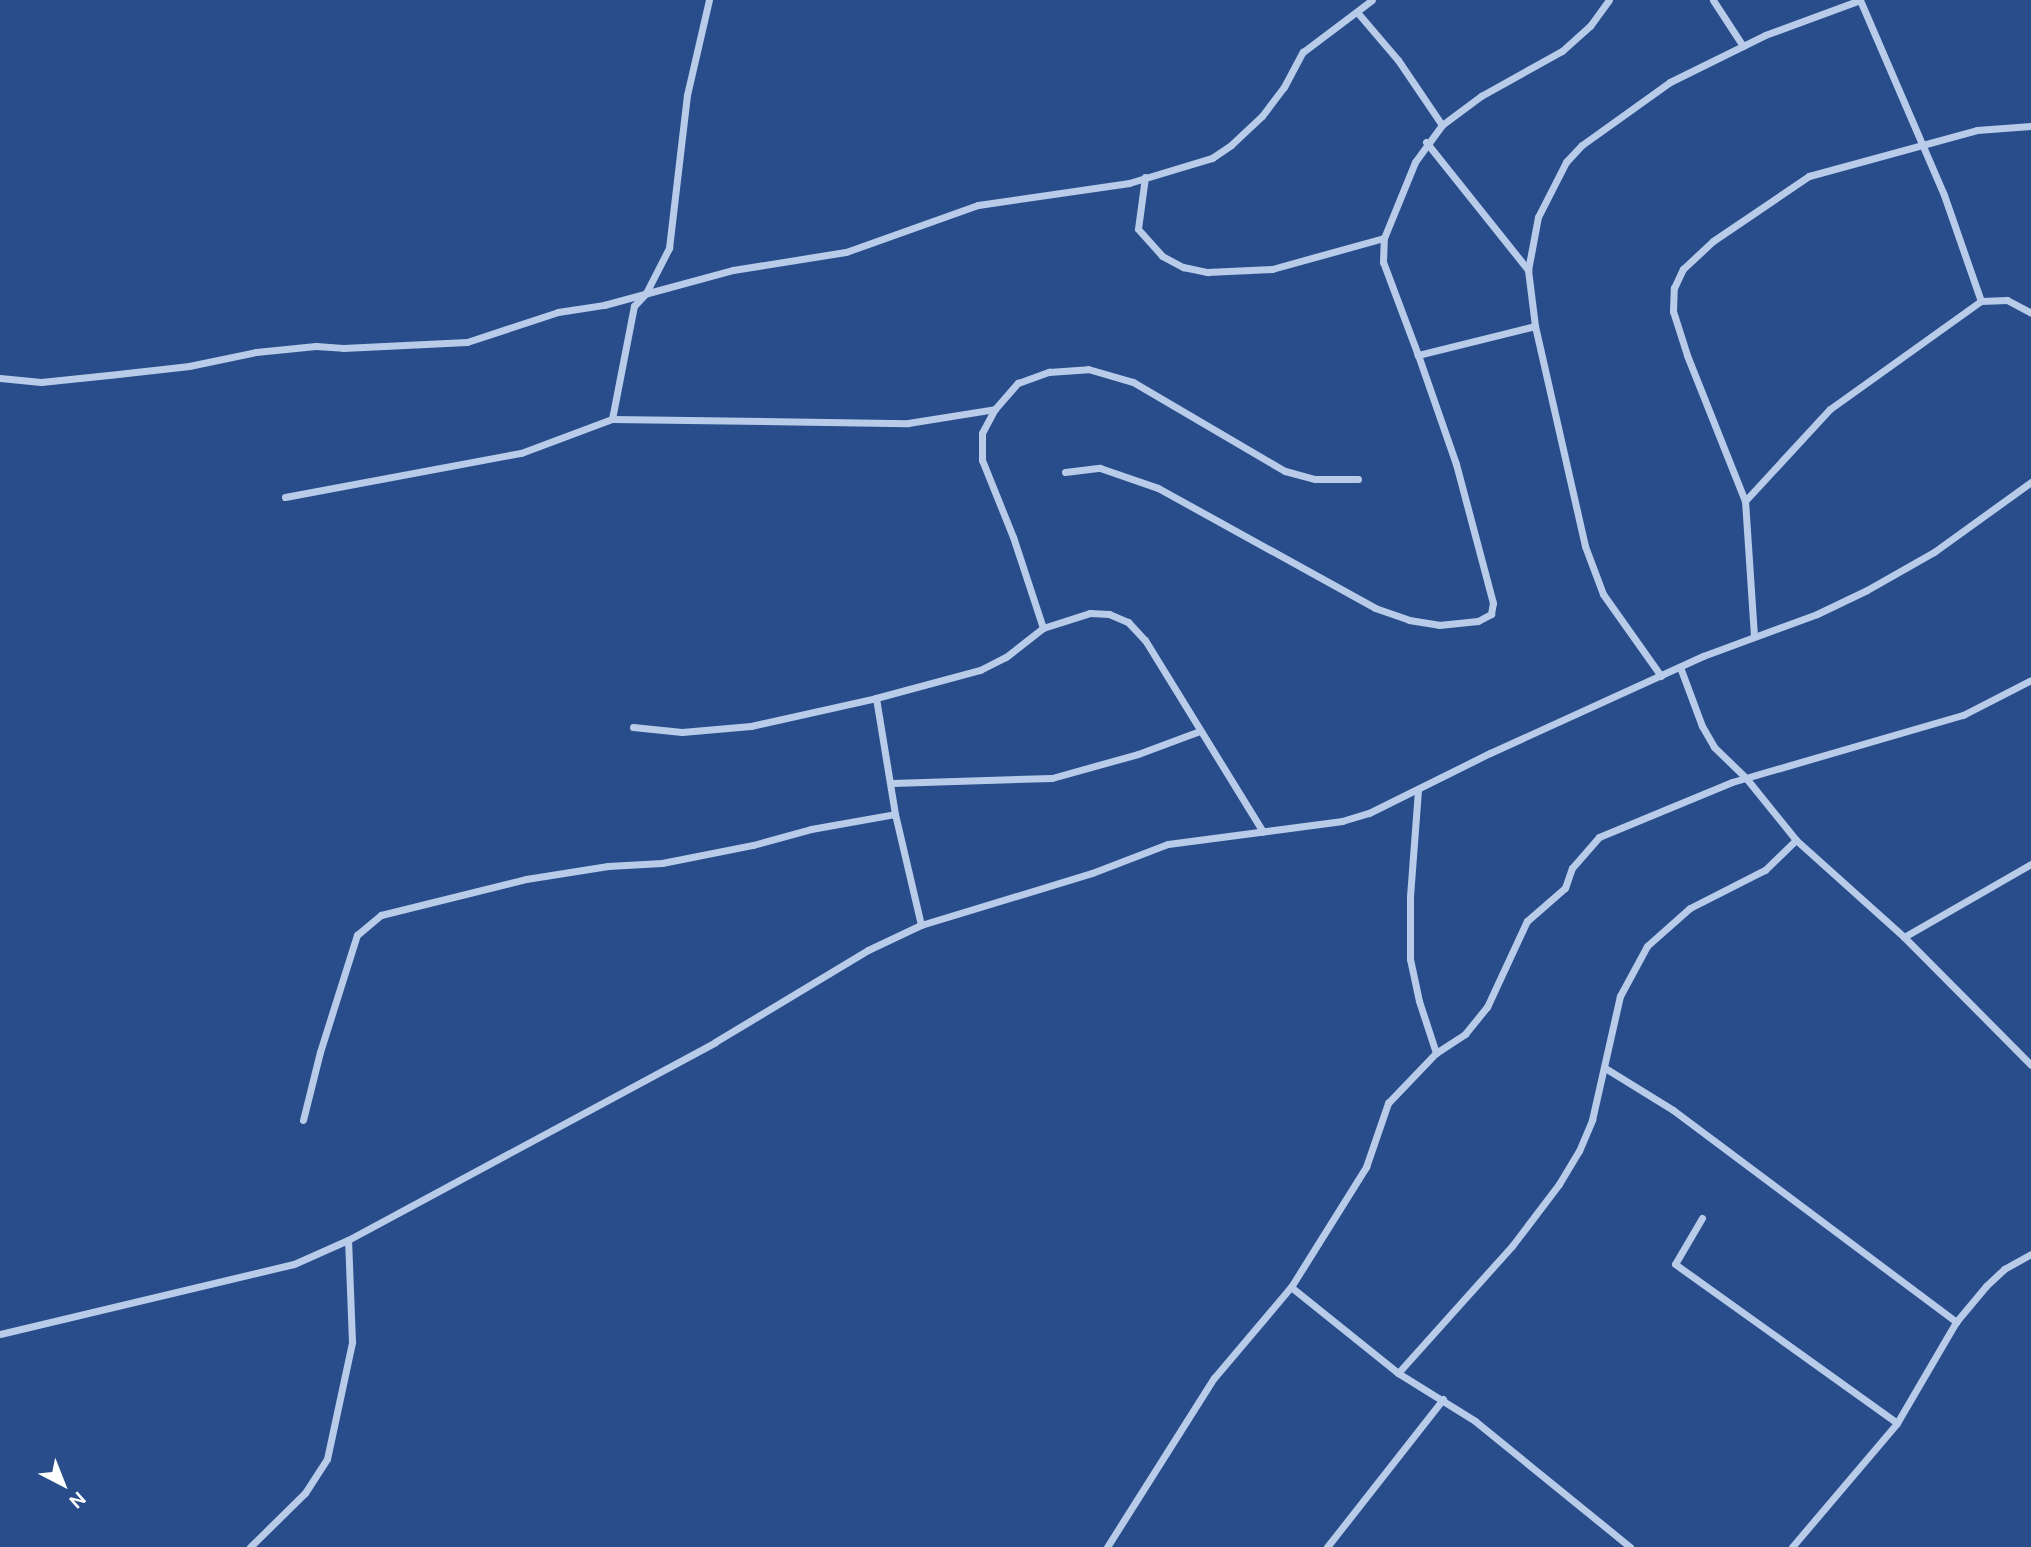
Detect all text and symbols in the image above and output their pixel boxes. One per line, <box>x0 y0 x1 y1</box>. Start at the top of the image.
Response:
north arrow <box>28 1449 98 1519</box>
text: N <box>64 1486 91 1514</box>

